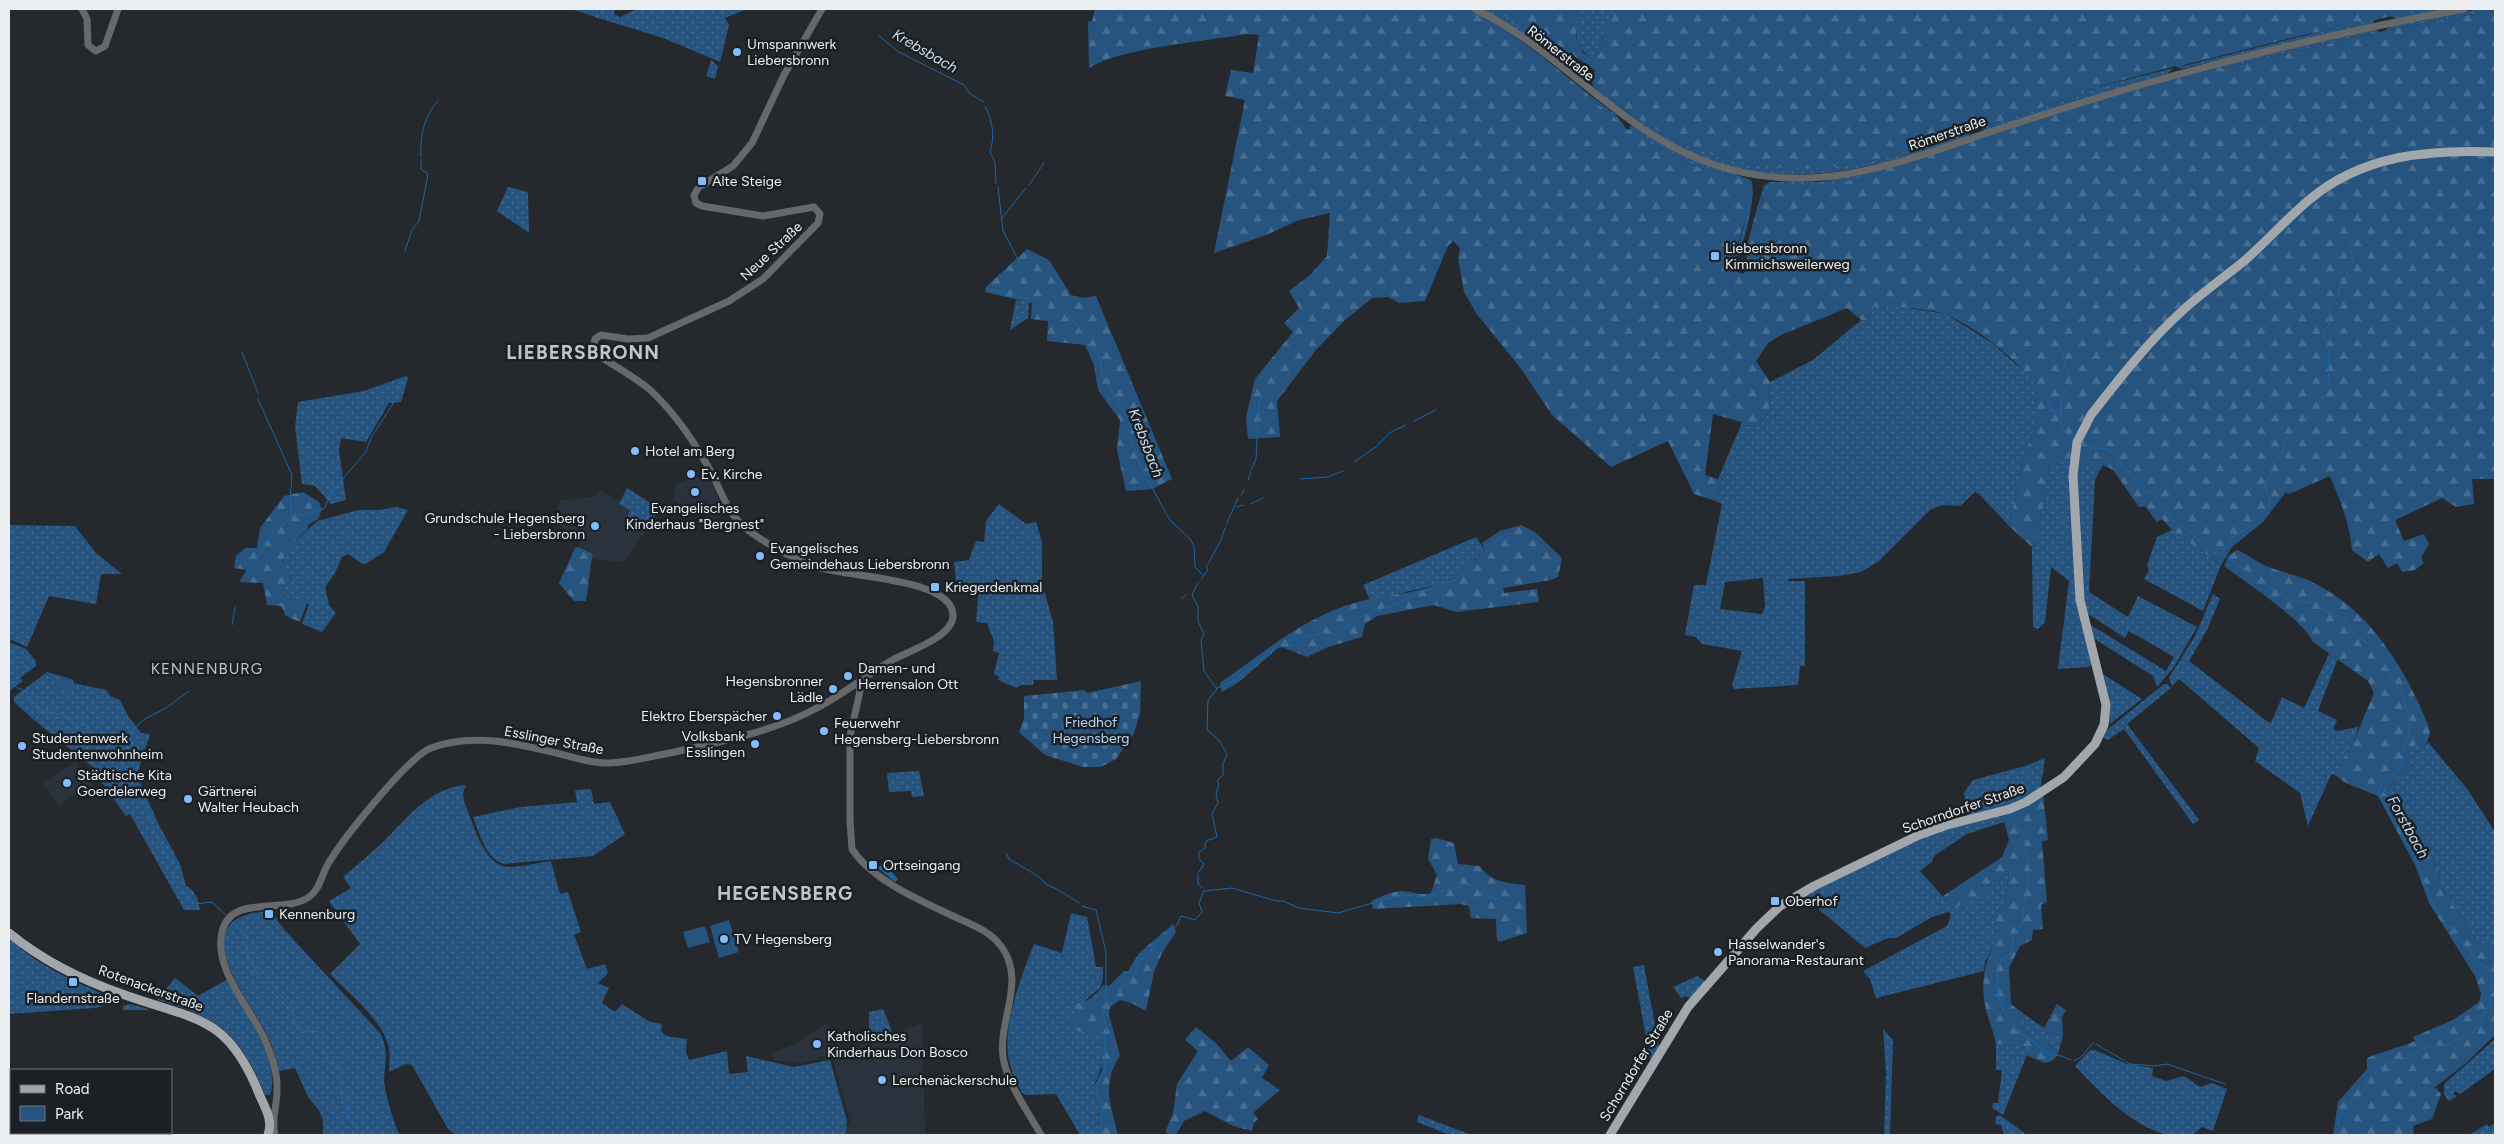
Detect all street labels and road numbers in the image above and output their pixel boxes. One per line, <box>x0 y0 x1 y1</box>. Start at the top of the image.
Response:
street label: Römerstraße <box>1524 22 1598 85</box>
street label: Römerstraße <box>1906 112 1988 155</box>
street label: Neue Straße <box>737 218 806 284</box>
street label: Esslinger Straße <box>503 723 605 759</box>
street label: Schorndorfer Straße <box>1900 779 2027 837</box>
street label: Rotenackerstraße <box>96 962 206 1015</box>
street label: Schorndorfer Straße <box>1596 1006 1677 1124</box>

